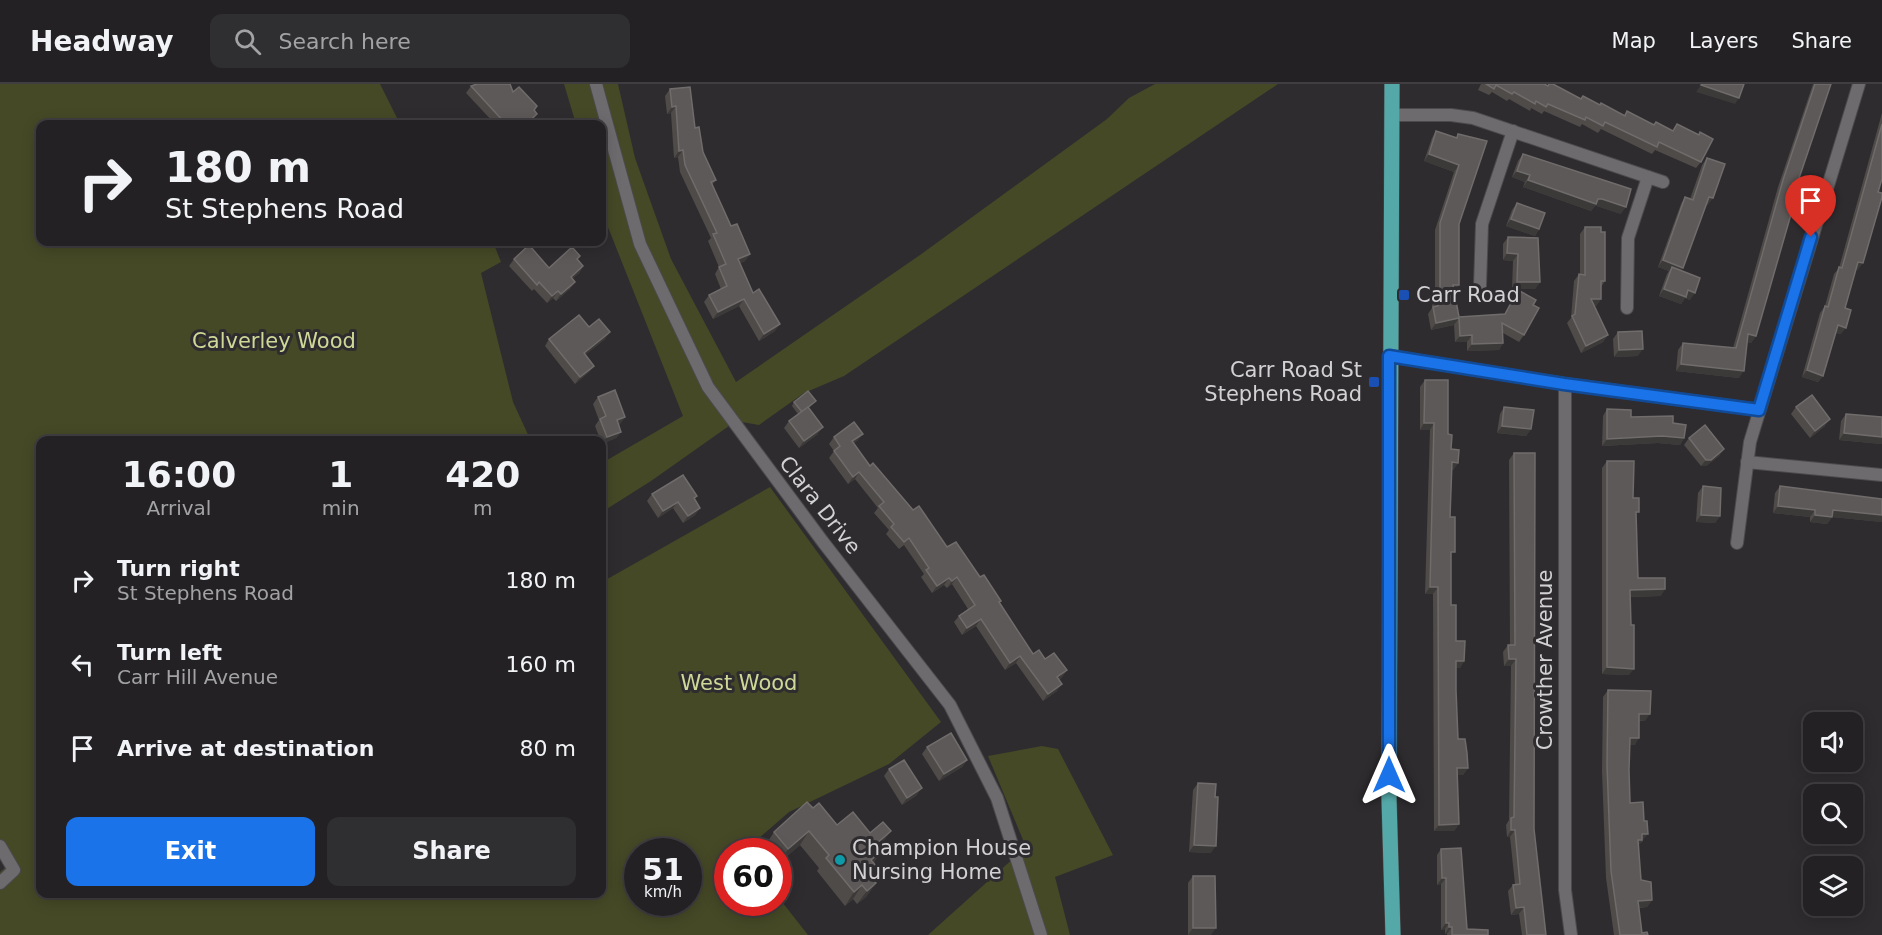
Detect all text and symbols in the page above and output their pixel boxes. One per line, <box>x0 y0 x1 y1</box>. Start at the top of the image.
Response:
search box <box>210 14 630 68</box>
text: Headway <box>30 25 174 58</box>
icon: search <box>231 25 264 58</box>
text: Search here <box>279 29 411 54</box>
text: Map <box>1612 29 1656 53</box>
text: Layers <box>1689 29 1758 53</box>
text: Share <box>1791 29 1852 53</box>
text: 180 m <box>165 143 311 192</box>
icon: right <box>66 144 144 222</box>
pin <box>1785 175 1836 237</box>
icon: arrive <box>1794 184 1827 217</box>
text: St Stephens Road <box>165 193 404 224</box>
place label: Carr Road <box>1416 283 1520 307</box>
marker: Carr Road <box>1397 288 1411 302</box>
park label: Calverley Wood <box>192 329 356 353</box>
place label: Carr Road St Stephens Road <box>1204 358 1362 406</box>
marker: Carr Road St Stephens Road <box>1367 375 1381 389</box>
street label: Clara Drive <box>774 451 866 559</box>
text: 16:00 <box>122 454 236 495</box>
text: 1 <box>328 454 353 495</box>
text: 420 <box>445 454 520 495</box>
text: Arrival <box>146 496 211 520</box>
text: min <box>322 496 360 520</box>
text: m <box>473 496 493 520</box>
text: Turn right <box>117 556 240 581</box>
icon: right <box>66 564 99 597</box>
text: 180 m <box>506 568 576 593</box>
street label: Crowther Avenue <box>1533 570 1557 750</box>
text: St Stephens Road <box>117 581 294 605</box>
text: Turn left <box>117 640 222 665</box>
icon: left <box>66 648 99 681</box>
text: 160 m <box>506 652 576 677</box>
text: Carr Hill Avenue <box>117 665 278 689</box>
park label: West Wood <box>681 671 797 695</box>
map controls <box>1803 712 1863 916</box>
button: sound <box>1803 712 1863 772</box>
icon: arrive <box>66 732 99 765</box>
text: Arrive at destination <box>117 736 374 761</box>
text: 80 m <box>520 736 576 761</box>
position arrow <box>1357 743 1421 807</box>
button: search <box>1803 784 1863 844</box>
button: Exit <box>66 817 315 886</box>
button: Share <box>327 817 576 886</box>
place label: Champion House Nursing Home <box>852 836 1031 884</box>
speed limit sign: 60 <box>714 838 792 916</box>
text: 51 <box>642 852 684 887</box>
marker: Champion House Nursing Home <box>833 853 847 867</box>
button: layers <box>1803 856 1863 916</box>
text: km/h <box>644 883 682 901</box>

